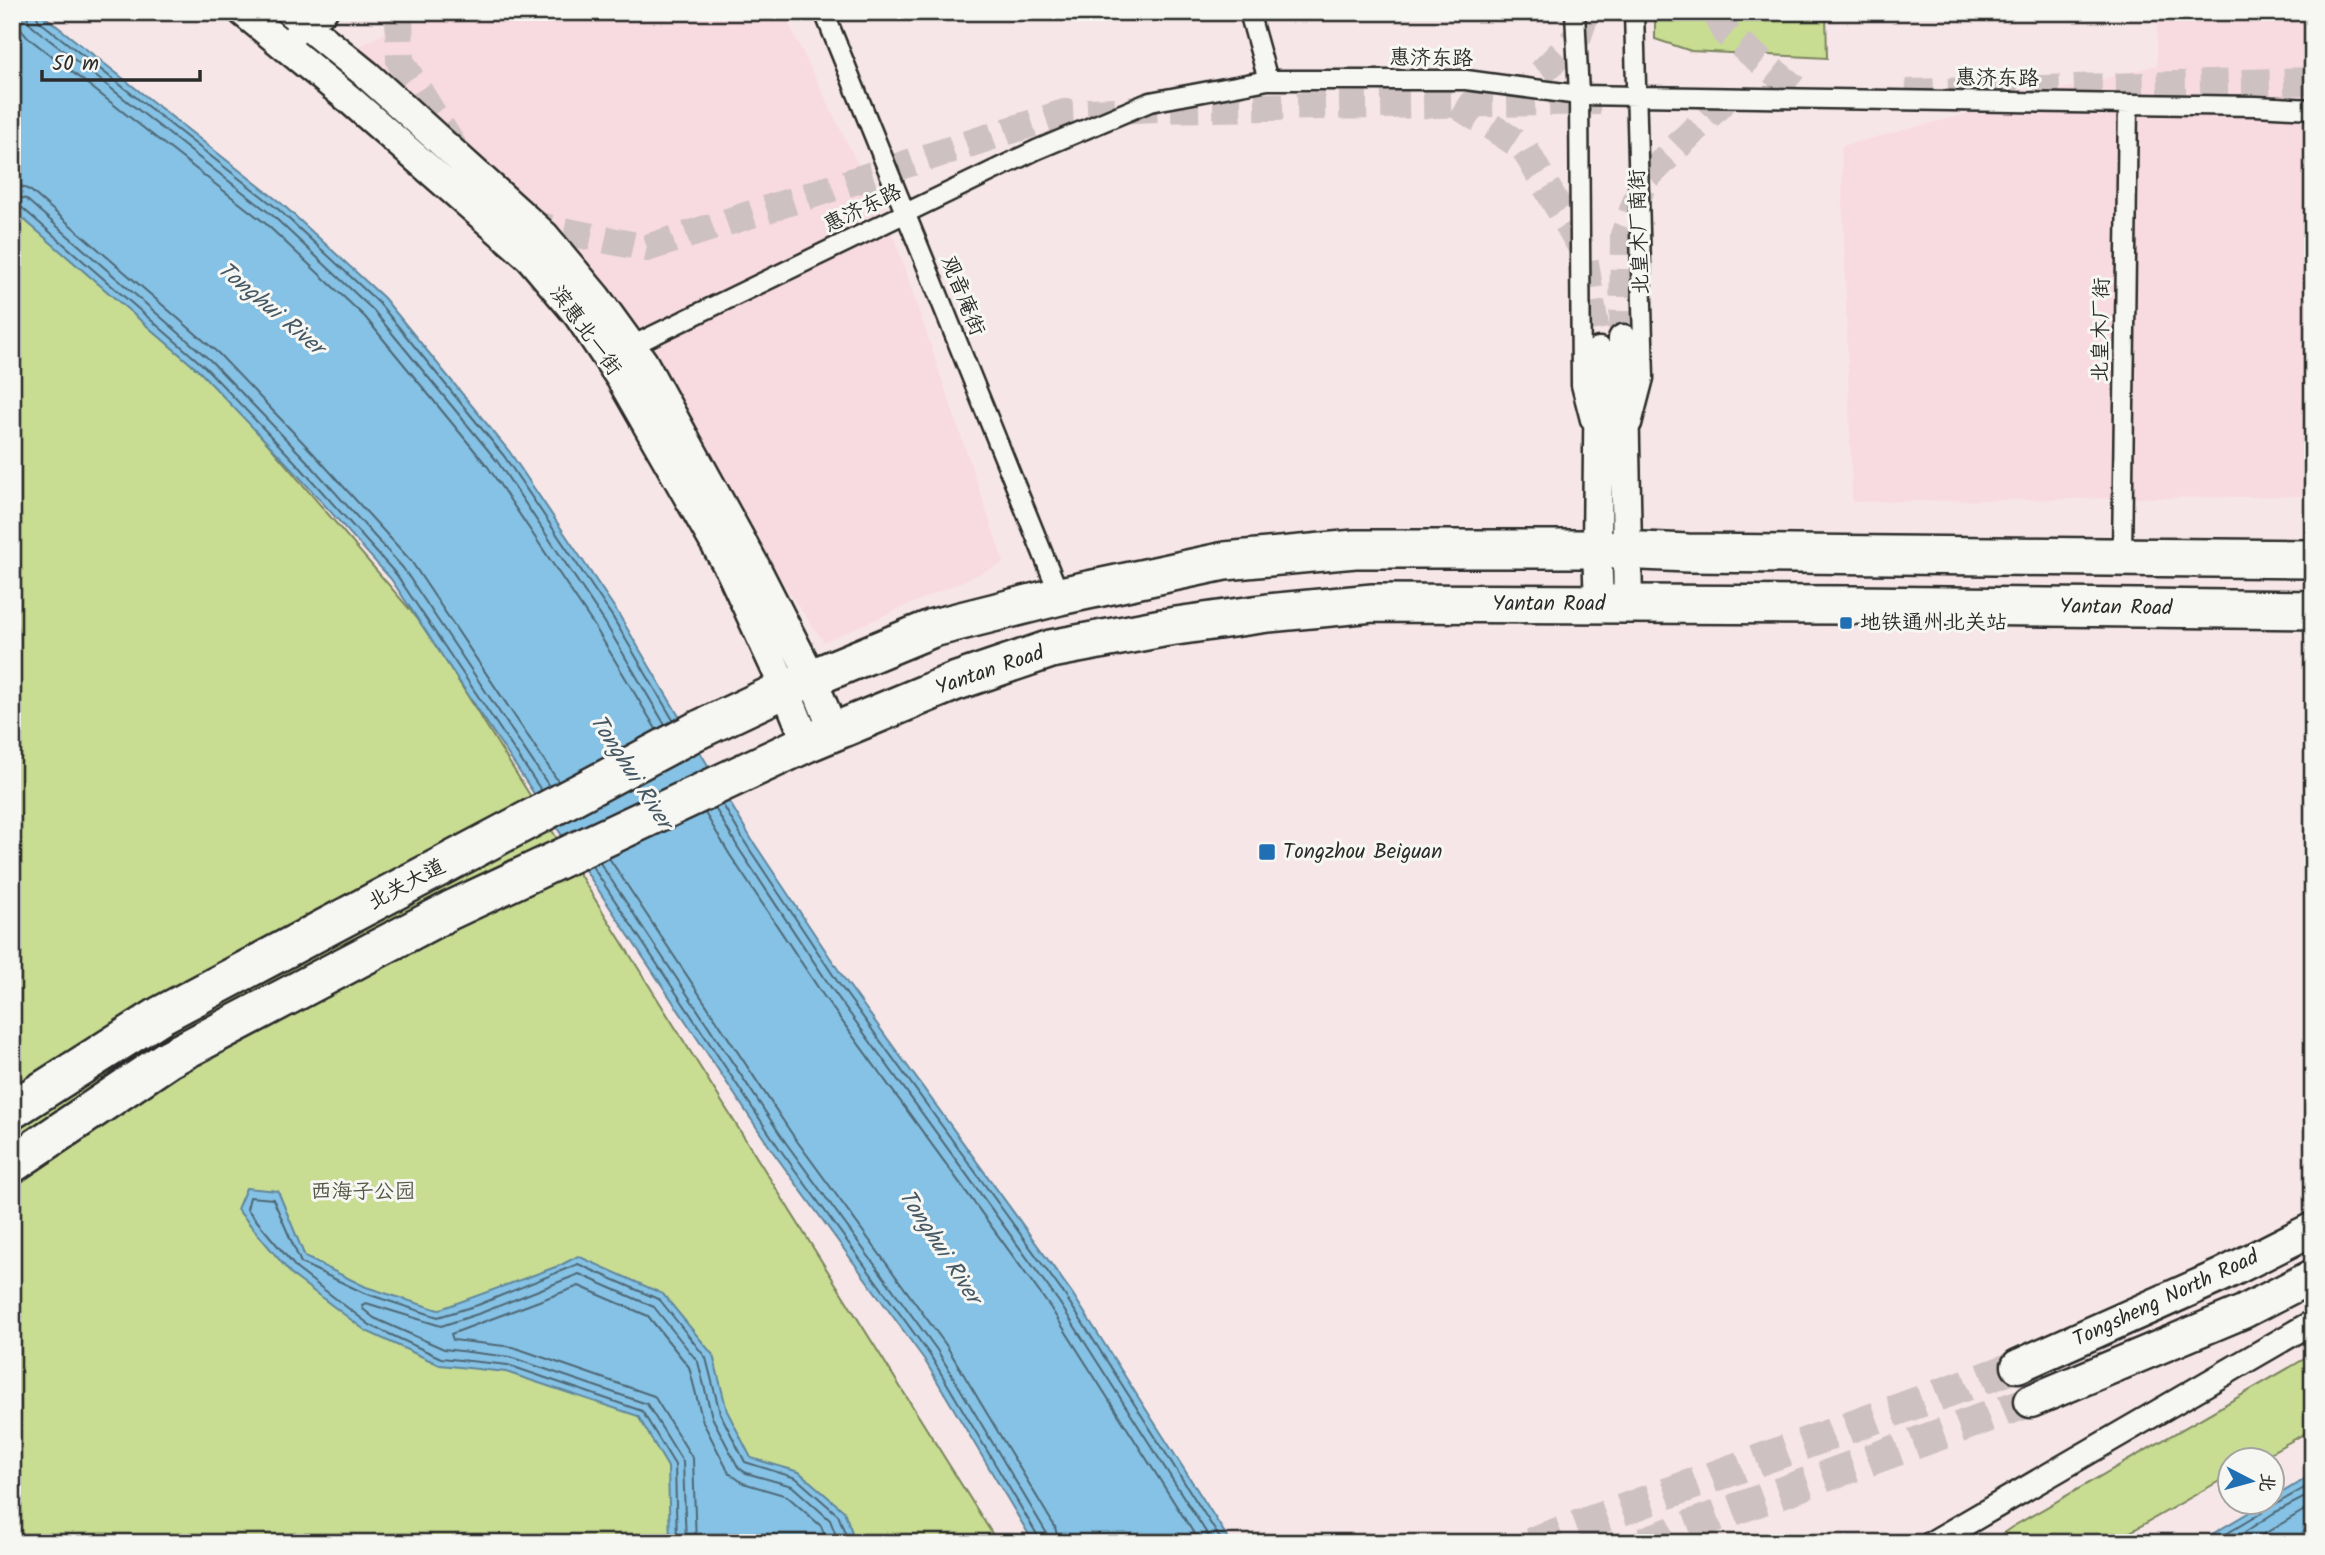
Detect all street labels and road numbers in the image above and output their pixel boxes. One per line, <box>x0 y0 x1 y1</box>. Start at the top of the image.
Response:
street label: 惠济东路 <box>1389 42 1473 76</box>
street label: 惠济东路 <box>1955 62 2039 96</box>
street label: 北皇木厂南街 <box>1621 168 1659 296</box>
street label: 惠济东路 <box>818 176 908 242</box>
street label: 观音庵街 <box>931 251 993 341</box>
street label: 北皇木厂街 <box>2085 277 2119 383</box>
street label: 滨惠北一街 <box>541 279 629 383</box>
street label: Yantan Road <box>1493 588 1606 621</box>
street label: Yantan Road <box>2059 591 2173 625</box>
street label: Yantan Road <box>931 637 1049 705</box>
street label: 北关大道 <box>362 851 452 919</box>
street label: Tongsheng North Road <box>2068 1241 2265 1357</box>

